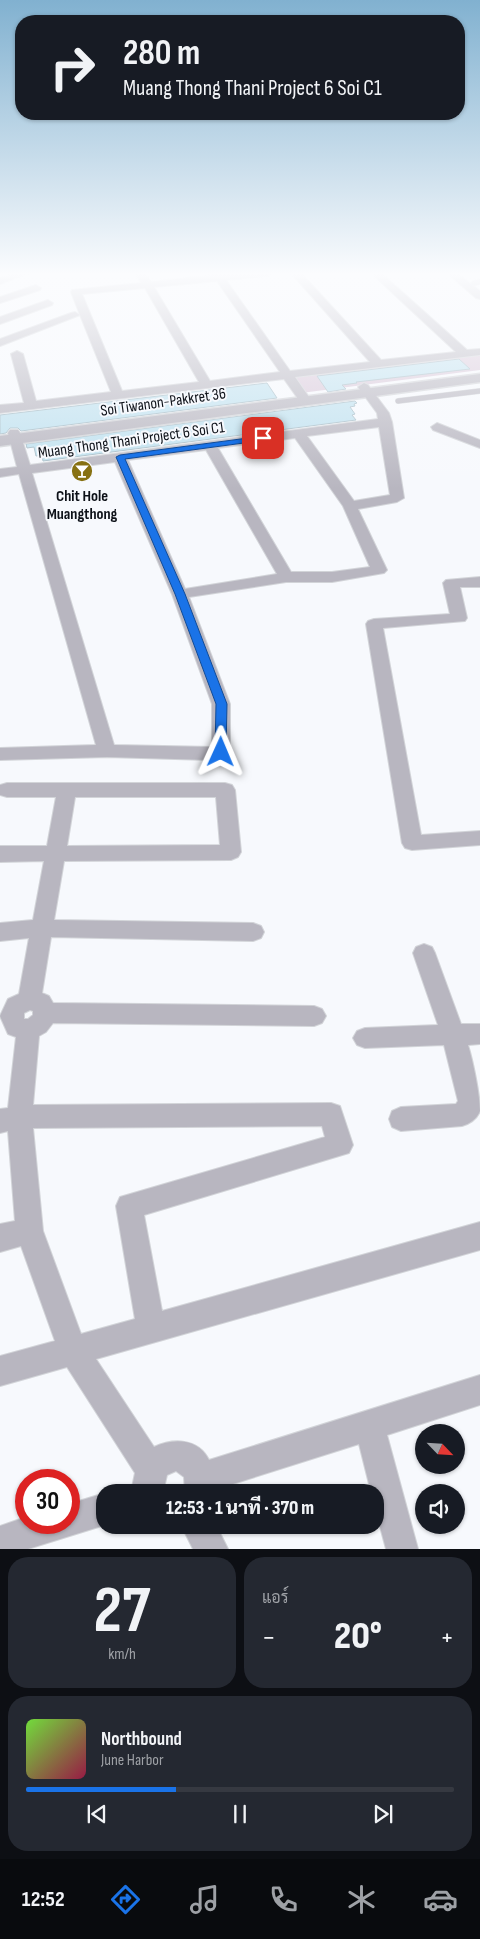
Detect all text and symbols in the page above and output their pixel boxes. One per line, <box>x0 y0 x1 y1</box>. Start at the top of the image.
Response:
text: 280 m <box>123 32 200 75</box>
icon: right <box>40 35 105 100</box>
text: Muang Thong Thani Project 6 Soi C1 <box>123 75 382 102</box>
street label: Soi Tiwanon-Pakkret 36 <box>99 384 227 421</box>
pin <box>242 417 284 459</box>
street label: Muang Thong Thani Project 6 Soi C1 <box>37 418 226 463</box>
icon: arrive <box>249 424 277 452</box>
bar icon: Chit Hole Muangthong <box>70 459 94 483</box>
place label: Chit Hole Muangthong <box>47 487 118 524</box>
position arrow <box>194 725 246 777</box>
north arrow <box>415 1424 465 1474</box>
map controls <box>415 1424 465 1534</box>
speed limit sign: 30 <box>15 1469 80 1534</box>
button: sound <box>415 1484 465 1534</box>
text: 12:53 · 1 นาที · 370 m <box>166 1497 314 1520</box>
text: 27 <box>94 1573 150 1651</box>
text: แอร์ <box>262 1589 288 1608</box>
text: 20° <box>334 1614 382 1659</box>
text: − <box>262 1621 276 1654</box>
text: + <box>440 1621 454 1654</box>
text: km/h <box>108 1645 136 1664</box>
text: Northbound <box>101 1728 182 1751</box>
text: June Harbor <box>101 1751 164 1770</box>
icon: previous <box>83 1800 111 1828</box>
icon: pause <box>226 1800 254 1828</box>
icon: next <box>369 1800 397 1828</box>
icon: directions <box>108 1882 143 1917</box>
icon: music <box>187 1882 222 1917</box>
icon: phone <box>266 1882 301 1917</box>
icon: climate <box>344 1882 379 1917</box>
icon: car <box>423 1882 458 1917</box>
text: 12:52 <box>22 1886 65 1913</box>

